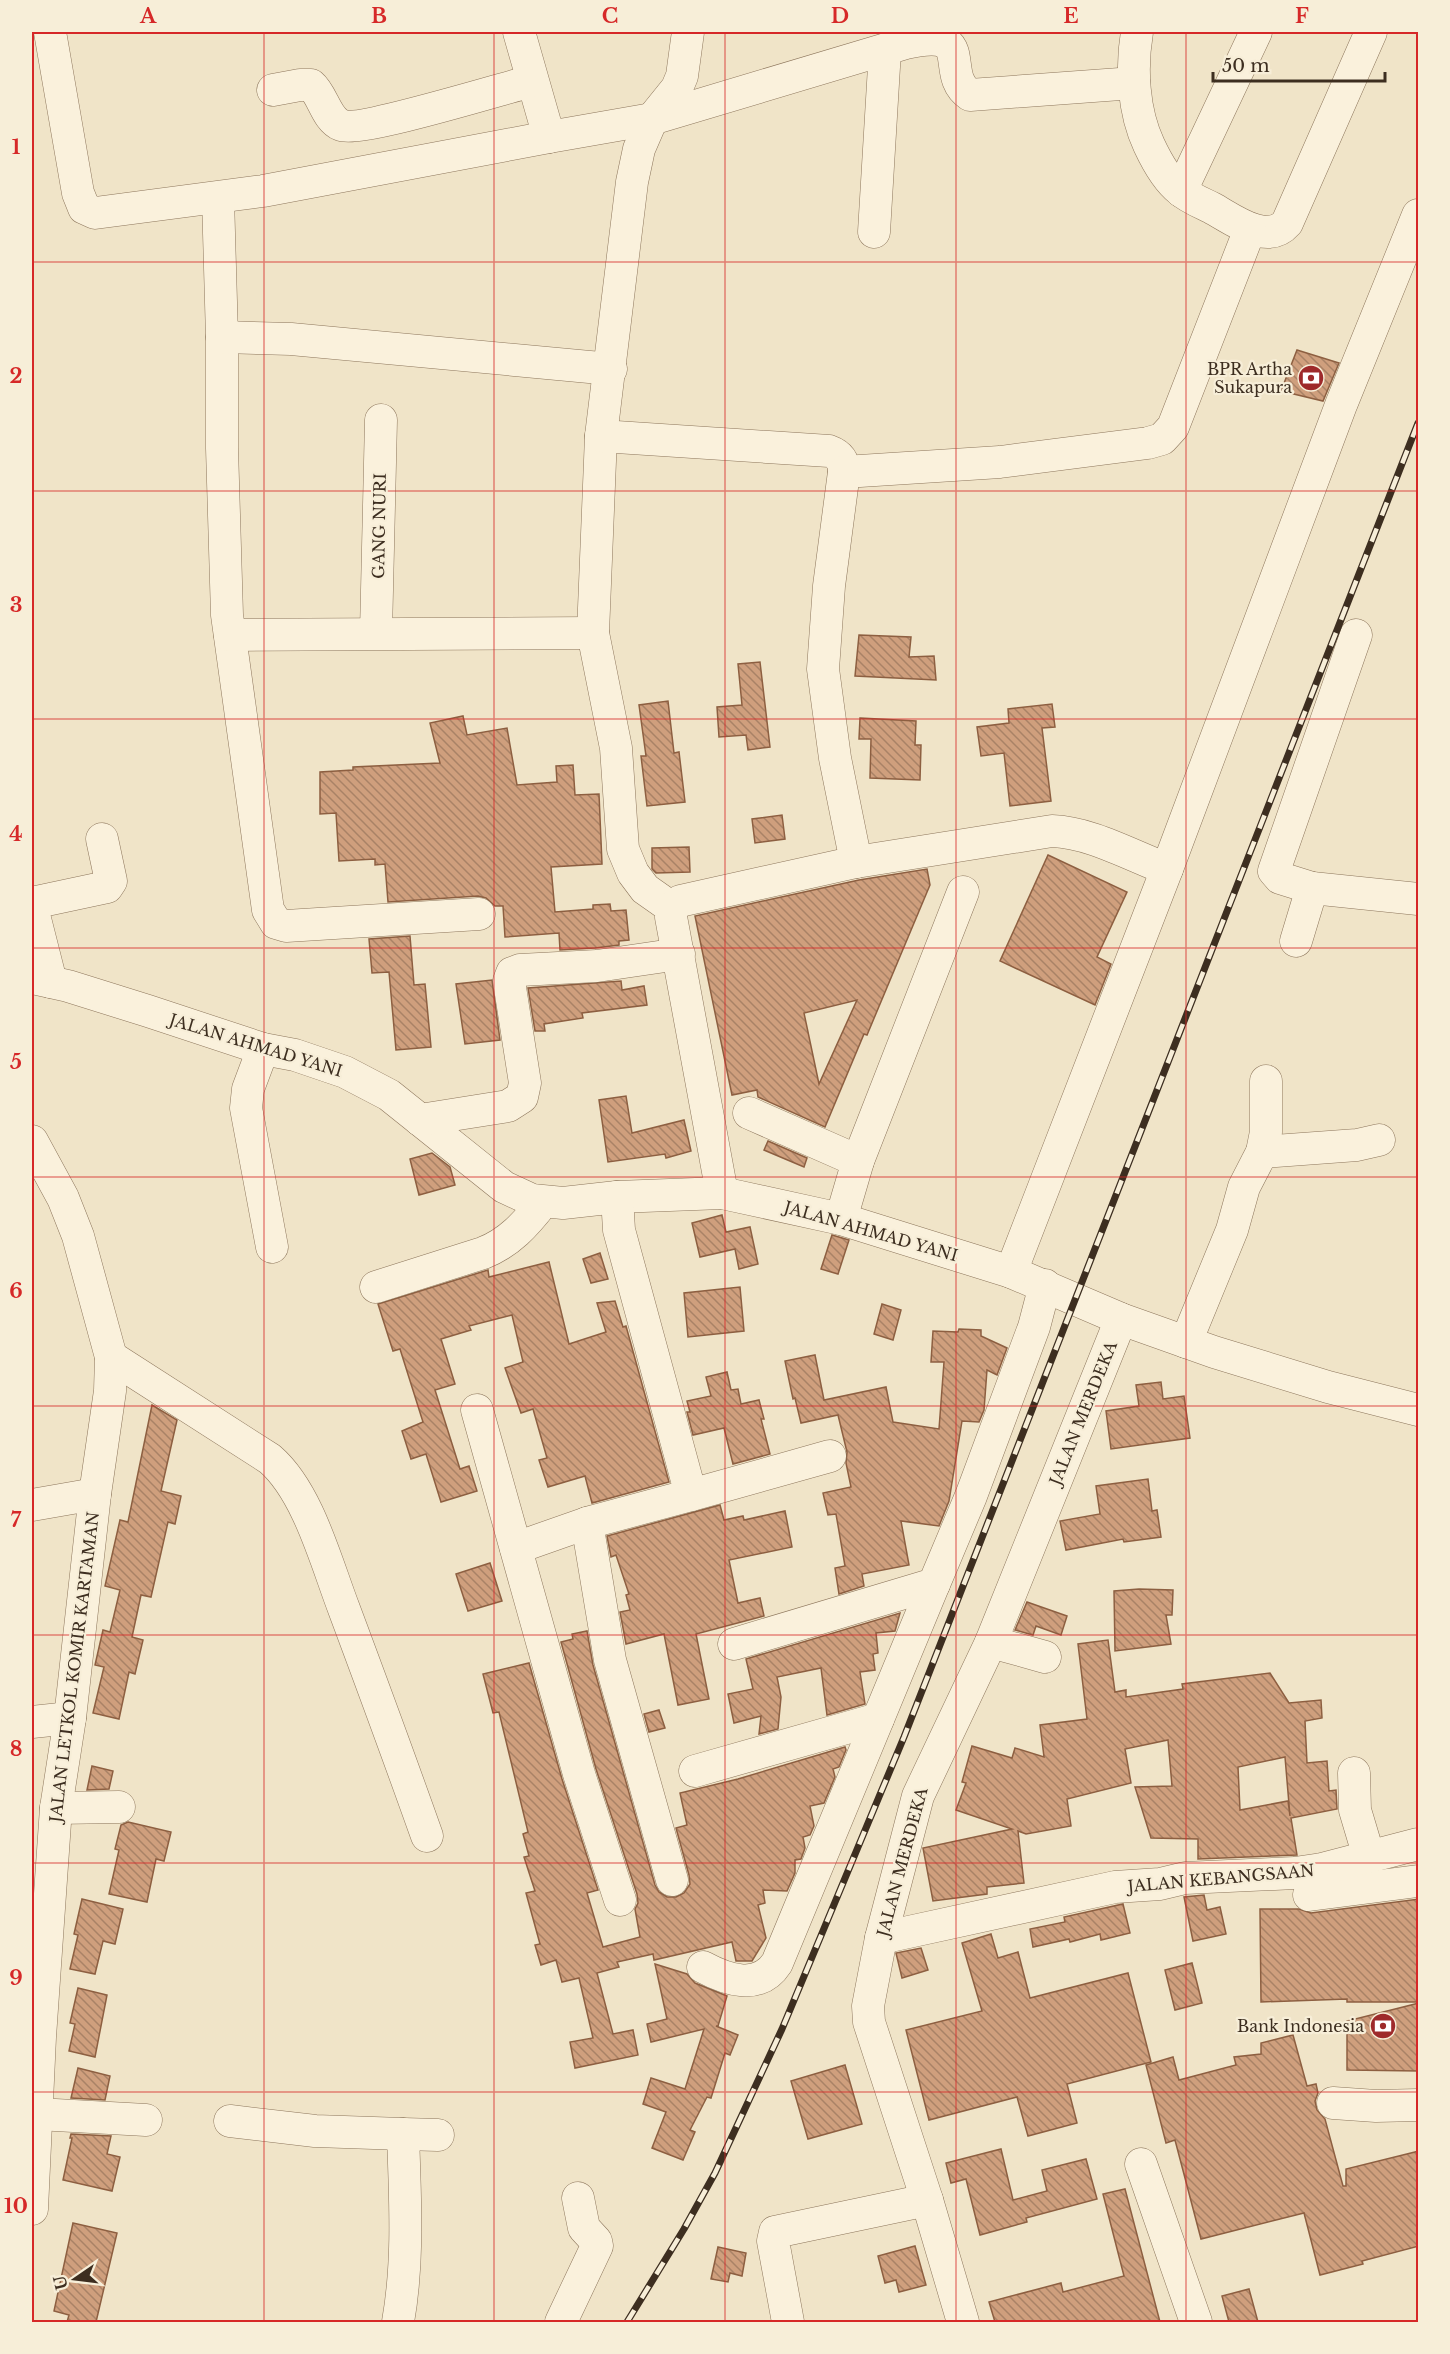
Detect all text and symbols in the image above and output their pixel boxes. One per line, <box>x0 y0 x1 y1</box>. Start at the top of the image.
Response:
text: A <box>139 4 157 28</box>
text: B <box>371 4 387 28</box>
text: C <box>602 4 618 28</box>
text: D <box>831 4 849 28</box>
text: E <box>1063 4 1079 28</box>
text: F <box>1295 4 1309 28</box>
scale bar <box>1213 45 1386 83</box>
text: 50 m <box>1222 55 1270 77</box>
text: 1 <box>12 135 21 159</box>
place label: BPR Artha Sukapura <box>1207 359 1292 397</box>
bank icon: BPR Artha Sukapura <box>1296 363 1326 393</box>
text: 2 <box>9 364 23 388</box>
street label: GANG NURI <box>368 473 390 579</box>
text: 3 <box>10 593 22 617</box>
text: 4 <box>9 822 23 846</box>
street label: JALAN AHMAD YANI <box>165 1009 345 1081</box>
text: 5 <box>10 1050 22 1074</box>
street label: JALAN AHMAD YANI <box>780 1196 960 1265</box>
text: 6 <box>9 1279 23 1303</box>
street label: JALAN MERDEKA <box>1044 1337 1121 1490</box>
text: 7 <box>11 1508 22 1532</box>
street label: JALAN LETKOL KOMIR KARTAMAN <box>45 1511 103 1825</box>
text: 8 <box>10 1737 22 1761</box>
street label: JALAN MERDEKA <box>872 1785 932 1941</box>
street label: JALAN KEBANGSAAN <box>1125 1860 1315 1896</box>
text: 9 <box>9 1966 23 1990</box>
bank icon: Bank Indonesia <box>1368 2011 1398 2041</box>
place label: Bank Indonesia <box>1237 2016 1364 2036</box>
text: 10 <box>4 2194 28 2218</box>
north arrow <box>45 2249 105 2309</box>
text: U <box>49 2273 72 2292</box>

